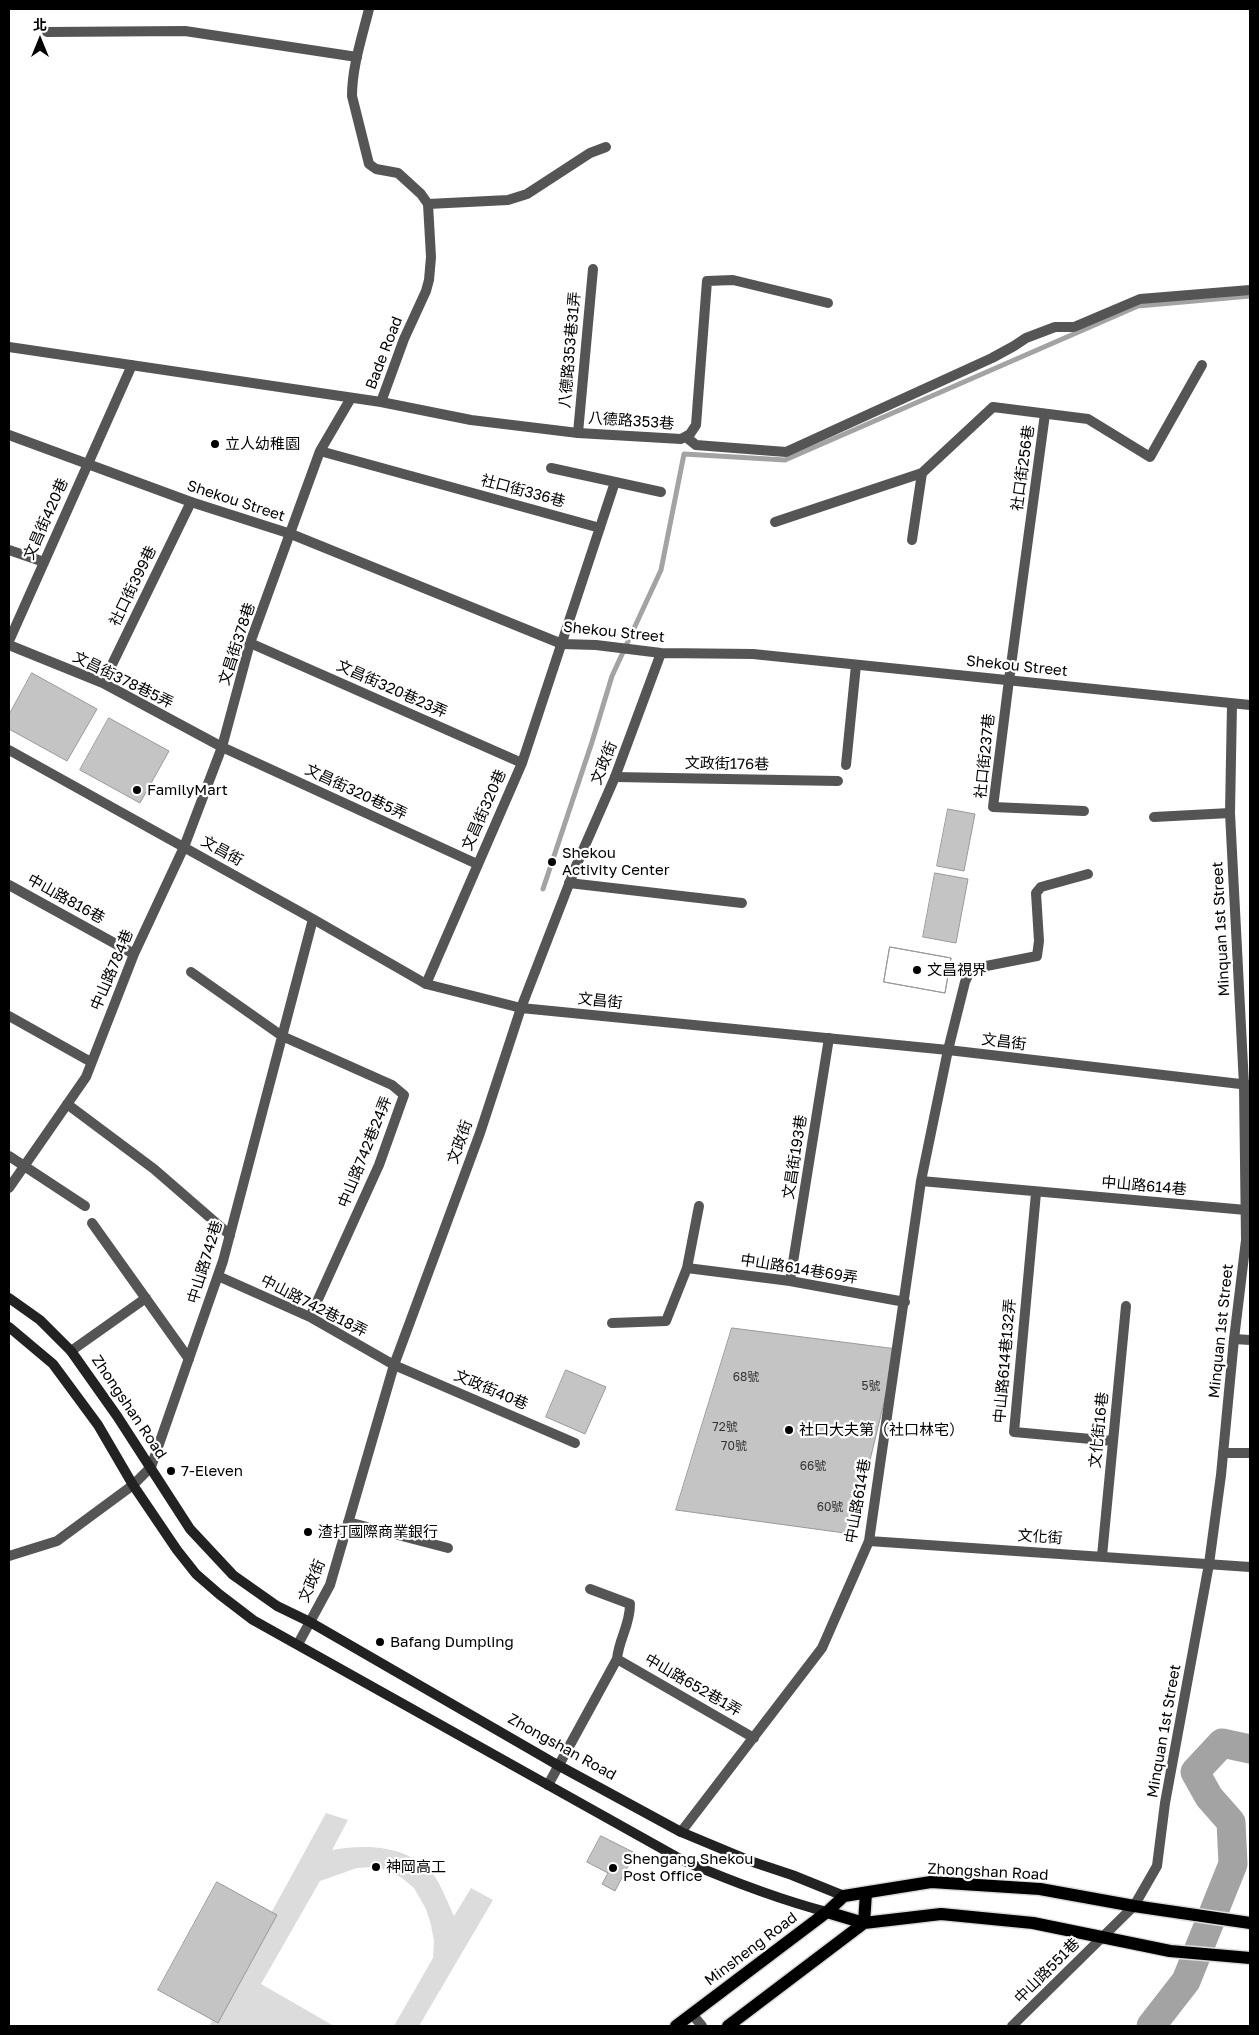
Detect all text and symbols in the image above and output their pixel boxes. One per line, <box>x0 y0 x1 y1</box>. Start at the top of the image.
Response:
north arrow <box>15 15 65 65</box>
text: 北 <box>33 16 47 33</box>
street label: 八德路353巷31弄 <box>556 291 584 409</box>
street label: Bade Road <box>362 314 406 392</box>
street label: 八德路353巷 <box>587 409 675 433</box>
street label: 社口街256巷 <box>1008 424 1038 512</box>
place label: 立人幼稚園 <box>225 435 300 453</box>
marker: 立人幼稚園 <box>209 438 221 450</box>
street label: 社口街336巷 <box>479 471 567 511</box>
street label: 文昌街420巷 <box>20 476 72 562</box>
street label: Shekou Street <box>185 477 287 525</box>
street label: 社口街399巷 <box>106 543 160 629</box>
street label: 文昌街378巷 <box>215 600 259 688</box>
street label: Shekou Street <box>562 618 666 646</box>
street label: 文昌街378巷5弄 <box>70 648 176 712</box>
street label: Shekou Street <box>965 652 1069 680</box>
street label: 文昌街320巷23弄 <box>334 657 450 721</box>
street label: 社口街237巷 <box>972 713 998 799</box>
street label: 文政街 <box>587 739 621 787</box>
street label: 文政街176巷 <box>685 754 769 774</box>
street label: 文昌街320巷5弄 <box>302 760 410 824</box>
street label: 文昌街320巷 <box>458 767 510 853</box>
place label: FamilyMart <box>147 781 228 799</box>
marker: FamilyMart <box>131 784 143 796</box>
street label: 文昌街 <box>198 832 246 870</box>
place label: Shekou Activity Center <box>562 844 669 879</box>
marker: Shekou Activity Center <box>546 856 558 868</box>
street label: Minquan 1st Street <box>1208 861 1234 997</box>
street label: 中山路816巷 <box>24 870 108 928</box>
street label: 中山路784巷 <box>87 927 137 1013</box>
place label: 文昌視界 <box>927 961 987 979</box>
marker: 文昌視界 <box>911 964 923 976</box>
street label: 文昌街 <box>577 990 623 1012</box>
street label: 文昌街 <box>981 1030 1027 1054</box>
street label: 中山路742巷24弄 <box>334 1094 396 1210</box>
street label: 文昌街193巷 <box>779 1114 811 1200</box>
street label: 文政街 <box>444 1118 476 1166</box>
street label: 中山路614巷 <box>1101 1173 1187 1199</box>
street label: 中山路742巷 <box>184 1218 226 1306</box>
street label: 中山路614巷69弄 <box>739 1251 859 1287</box>
street label: Minquan 1st Street <box>1205 1263 1237 1399</box>
street label: 中山路742巷18弄 <box>258 1271 370 1341</box>
street label: 中山路614巷132弄 <box>991 1298 1019 1424</box>
street label: Zhongshan Road <box>88 1352 170 1462</box>
street label: 文政街40巷 <box>451 1366 531 1414</box>
house number: 68號 <box>733 1370 759 1384</box>
house number: 5號 <box>862 1379 880 1393</box>
street label: 文化街16巷 <box>1086 1391 1112 1469</box>
house number: 72號 <box>712 1420 738 1434</box>
place label: 社口大夫第（社口林宅） <box>799 1421 964 1439</box>
marker: 社口大夫第（社口林宅） <box>783 1424 795 1436</box>
house number: 70號 <box>721 1439 747 1453</box>
street label: 中山路614巷 <box>842 1457 874 1545</box>
house number: 66號 <box>800 1459 826 1473</box>
place label: 7-Eleven <box>181 1462 243 1480</box>
marker: 7-Eleven <box>165 1465 177 1477</box>
house number: 60號 <box>817 1500 843 1514</box>
place label: 渣打國際商業銀行 <box>318 1523 438 1541</box>
marker: 渣打國際商業銀行 <box>302 1526 314 1538</box>
street label: 文化街 <box>1017 1526 1063 1548</box>
street label: 文政街 <box>295 1557 329 1605</box>
place label: Bafang Dumpling <box>390 1633 514 1651</box>
marker: Bafang Dumpling <box>374 1636 386 1648</box>
street label: 中山路652巷1弄 <box>641 1650 745 1720</box>
street label: Minquan 1st Street <box>1143 1663 1185 1799</box>
street label: Zhongshan Road <box>505 1710 619 1784</box>
place label: Shengang Shekou Post Office <box>623 1850 753 1885</box>
place label: 神岡高工 <box>386 1858 446 1876</box>
street label: Zhongshan Road <box>927 1860 1049 1884</box>
marker: 神岡高工 <box>370 1861 382 1873</box>
marker: Shengang Shekou Post Office <box>607 1862 619 1874</box>
street label: Minsheng Road <box>701 1908 801 1990</box>
street label: 中山路551巷 <box>1011 1935 1083 2007</box>

